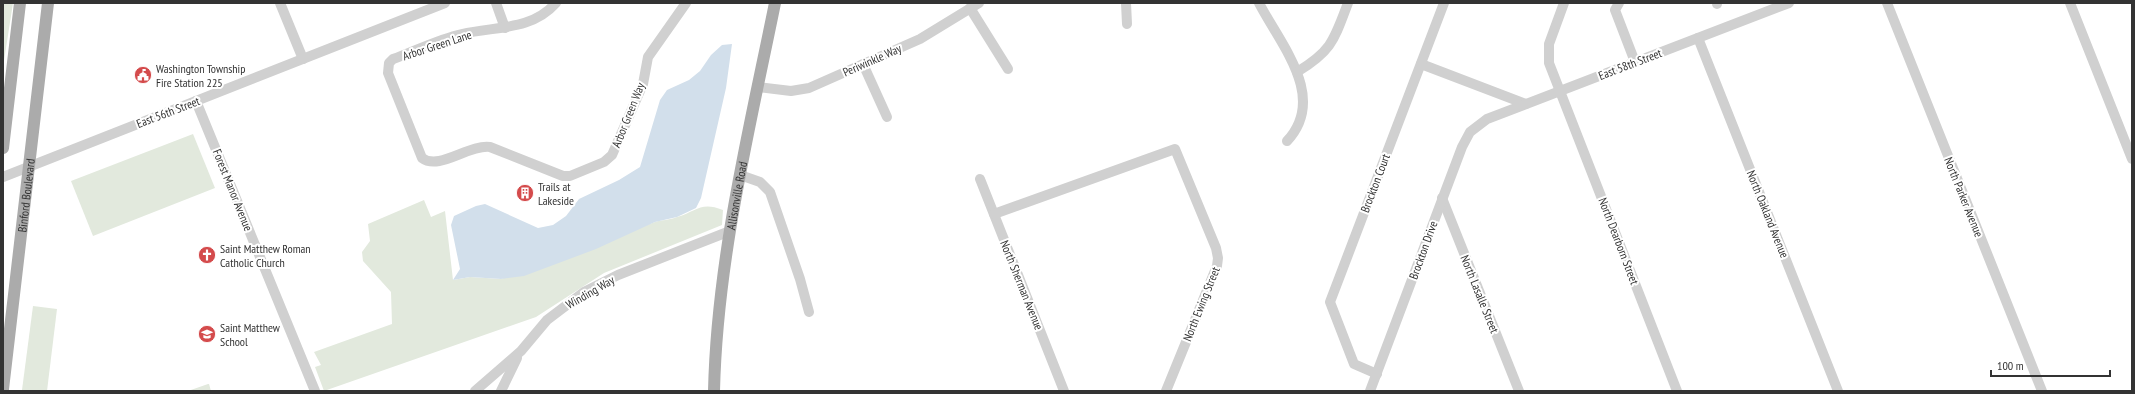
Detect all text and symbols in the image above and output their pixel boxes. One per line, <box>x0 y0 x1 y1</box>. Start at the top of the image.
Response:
street label: Arbor Green Lane <box>401 27 474 63</box>
street label: Periwinkle Way <box>840 40 904 80</box>
street label: East 58th Street <box>1596 45 1664 83</box>
place label: Washington Township Fire Station 225 <box>156 61 245 90</box>
public building icon: Washington Township Fire Station 225 <box>133 65 153 85</box>
street label: Arbor Green Way <box>608 80 648 150</box>
street label: East 56th Street <box>134 93 202 131</box>
street label: Forest Manor Avenue <box>210 147 256 233</box>
street label: Brockton Court <box>1357 151 1393 214</box>
street label: North Parker Avenue <box>1941 155 1987 239</box>
street label: Binford Boulevard <box>14 158 37 233</box>
street label: Allisonville Road <box>723 160 750 231</box>
street label: North Oakland Avenue <box>1744 168 1792 260</box>
place label: Trails at Lakeside <box>538 179 574 208</box>
building icon: Trails at Lakeside <box>515 183 535 203</box>
street label: North Dearborn Street <box>1596 195 1643 287</box>
street label: Brockton Drive <box>1406 219 1441 281</box>
street label: North Sherman Avenue <box>997 238 1047 332</box>
place label: Saint Matthew Roman Catholic Church <box>220 241 311 270</box>
church icon: Saint Matthew Roman Catholic Church <box>197 245 217 265</box>
street label: North Lasalle Street <box>1458 253 1503 336</box>
street label: North Ewing Street <box>1179 264 1223 343</box>
street label: Winding Way <box>563 272 617 312</box>
place label: Saint Matthew School <box>220 320 281 349</box>
school or university icon: Saint Matthew School <box>197 324 217 344</box>
scale bar <box>1991 352 2110 378</box>
text: 100 m <box>1997 358 2024 373</box>

